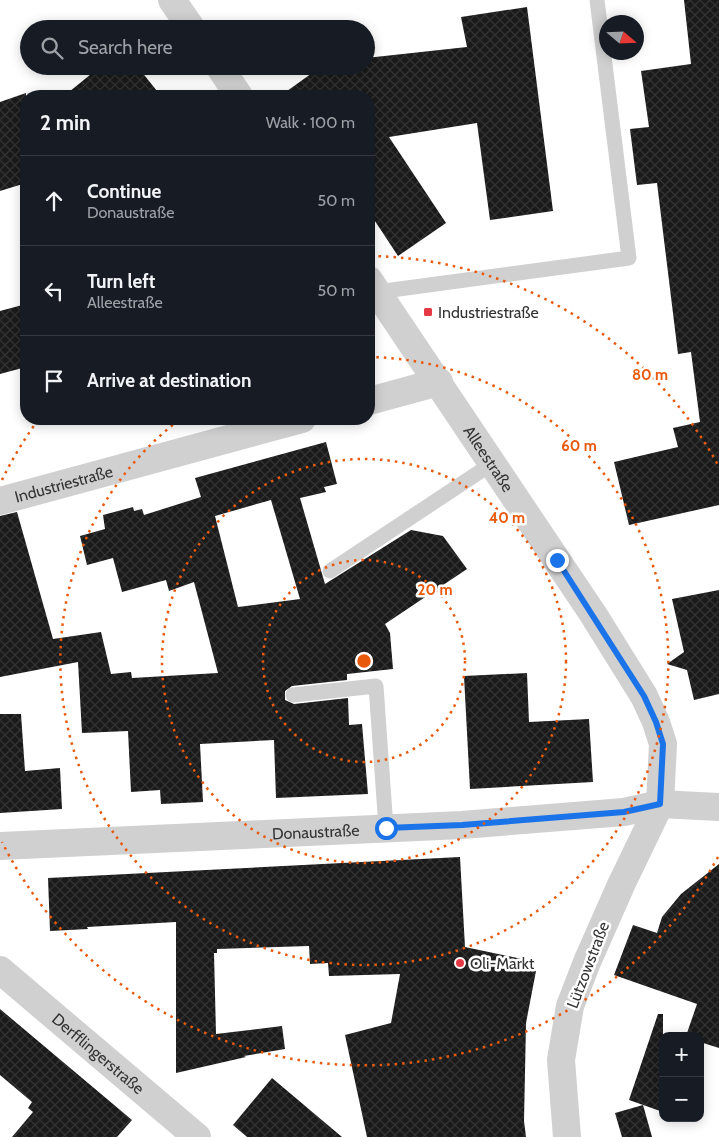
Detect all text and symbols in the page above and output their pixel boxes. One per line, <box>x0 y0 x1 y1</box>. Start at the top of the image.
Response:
north arrow <box>599 15 644 60</box>
search box <box>20 20 375 75</box>
icon: search <box>38 34 66 62</box>
text: Search here <box>78 36 172 59</box>
text: 2 min <box>40 110 91 135</box>
text: Walk · 100 m <box>266 113 355 132</box>
text: Continue <box>87 180 161 203</box>
icon: ahead <box>40 187 68 215</box>
text: 50 m <box>318 191 355 210</box>
text: Donaustraße <box>87 203 174 222</box>
text: Turn left <box>87 270 155 293</box>
icon: left <box>40 277 68 305</box>
text: 50 m <box>318 281 355 300</box>
text: Alleestraße <box>87 293 163 312</box>
place label: Industriestraße <box>438 303 539 322</box>
marker: Industriestraße <box>422 306 434 318</box>
text: 80 m <box>632 366 668 384</box>
icon: arrive <box>40 367 68 395</box>
text: Arrive at destination <box>87 369 251 392</box>
street label: Alleestraße <box>460 422 518 495</box>
text: 60 m <box>561 437 597 455</box>
street label: Industriestraße <box>13 461 115 506</box>
text: 40 m <box>489 509 525 527</box>
route end <box>546 549 569 572</box>
text: 20 m <box>418 581 452 599</box>
centre of rings <box>355 652 373 670</box>
route start <box>375 817 398 840</box>
street label: Donaustraße <box>272 820 360 843</box>
street label: Lützowstraße <box>563 919 613 1011</box>
place label: Oli-Markt <box>470 954 535 973</box>
marker: Oli-Markt <box>454 957 466 969</box>
street label: Derfflingerstraße <box>48 1009 148 1098</box>
map controls <box>659 1032 704 1122</box>
button: + <box>659 1032 704 1077</box>
button: − <box>659 1077 704 1122</box>

